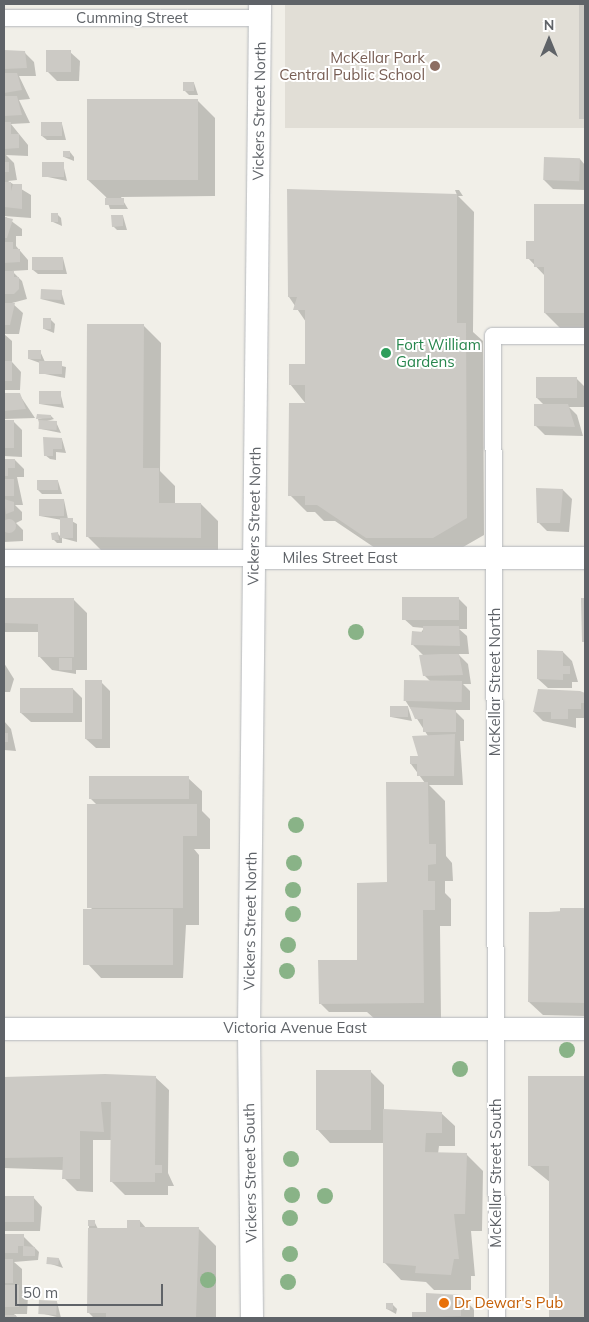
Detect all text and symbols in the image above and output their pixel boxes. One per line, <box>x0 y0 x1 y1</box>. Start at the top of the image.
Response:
street label: Cumming Street <box>76 9 188 27</box>
north arrow <box>524 15 574 65</box>
text: N <box>544 16 554 34</box>
street label: Vickers Street North <box>249 41 269 181</box>
place label: McKellar Park Central Public School <box>279 48 425 83</box>
marker: McKellar Park Central Public School <box>429 60 441 72</box>
place label: Fort William Gardens <box>396 335 481 370</box>
marker: Fort William Gardens <box>380 347 392 359</box>
street label: Vickers Street North <box>244 446 264 586</box>
street label: Miles Street East <box>282 549 398 567</box>
street label: McKellar Street North <box>486 608 504 756</box>
street label: Vickers Street North <box>240 851 260 991</box>
street label: Victoria Avenue East <box>223 1019 367 1037</box>
street label: McKellar Street South <box>487 1098 505 1248</box>
street label: Vickers Street South <box>240 1103 260 1243</box>
scale bar <box>18 1274 165 1306</box>
text: 50 m <box>23 1283 58 1302</box>
place label: Dr Dewar's Pub <box>454 1294 563 1312</box>
marker: Dr Dewar's Pub <box>438 1297 450 1309</box>

